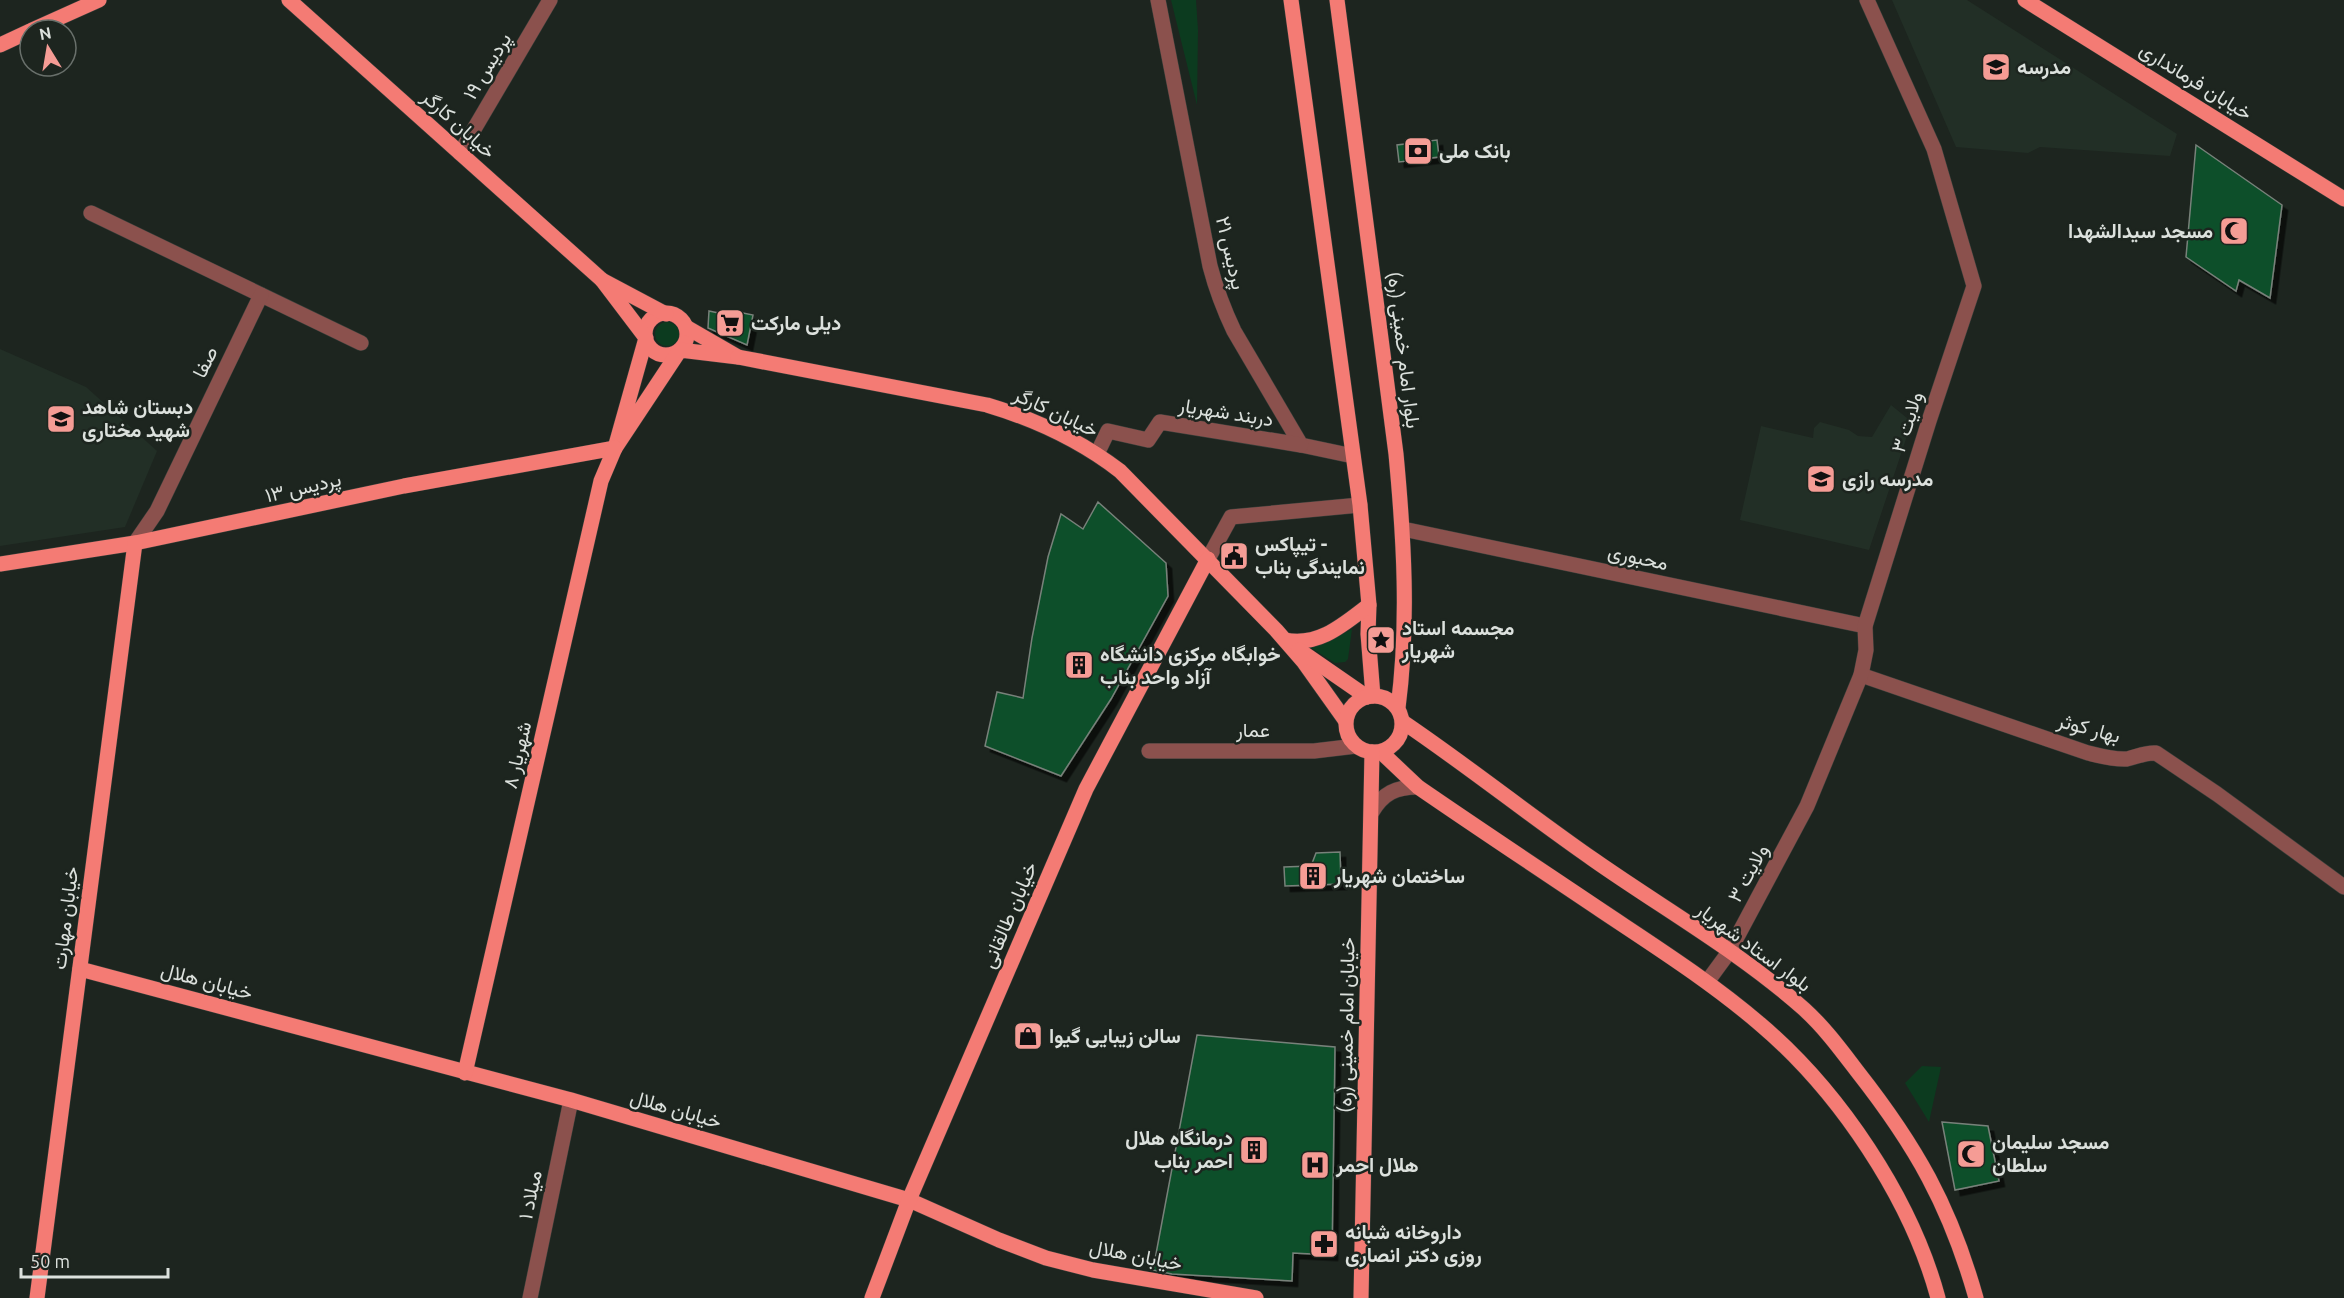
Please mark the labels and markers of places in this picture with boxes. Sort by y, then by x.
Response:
school or university icon: مدرسه [1980,51,2012,83]
place label: مدرسه [2017,55,2071,80]
bank icon: بانک ملی [1402,135,1434,167]
place label: بانک ملی [1439,139,1511,163]
mosque icon: مسجد سیدالشهدا [2218,215,2250,247]
place label: مسجد سیدالشهدا [2068,219,2213,244]
supermarket icon: دیلی مارکت [714,307,746,339]
place label: دیلی مارکت [751,311,841,336]
place label: دبستان شاهد شهید مختاری [82,395,193,443]
school or university icon: دبستان شاهد شهید مختاری [45,403,77,435]
school or university icon: مدرسه رازی [1805,463,1837,495]
place label: مدرسه رازی [1842,467,1934,492]
place label: تیپاکس - نمایندگی بناب [1255,532,1365,579]
public building icon: تیپاکس - نمایندگی بناب [1218,540,1250,572]
place label: مجسمه استاد شهریار [1401,616,1515,664]
place icon: مجسمه استاد شهریار [1365,624,1397,656]
place label: خوابگاه مرکزی دانشگاه آزاد واحد بناب [1100,642,1281,690]
building icon: خوابگاه مرکزی دانشگاه آزاد واحد بناب [1063,649,1095,681]
building icon: ساختمان شهریار [1297,860,1329,892]
place label: ساختمان شهریار [1333,864,1465,889]
shop icon: سالن زیبایی گیوا [1012,1020,1044,1052]
place label: سالن زیبایی گیوا [1049,1024,1181,1049]
place label: درمانگاه هلال احمر بناب [1125,1126,1233,1174]
place label: مسجد سلیمان سلطان [1992,1130,2110,1176]
building icon: درمانگاه هلال احمر بناب [1238,1134,1270,1166]
mosque icon: مسجد سلیمان سلطان [1955,1138,1987,1170]
hospital icon: هلال احمر [1299,1149,1331,1181]
place label: هلال احمر [1335,1153,1419,1178]
place label: داروخانه شبانه روزی دکتر انصاری [1345,1220,1482,1268]
pharmacy icon: داروخانه شبانه روزی دکتر انصاری [1308,1228,1340,1260]

